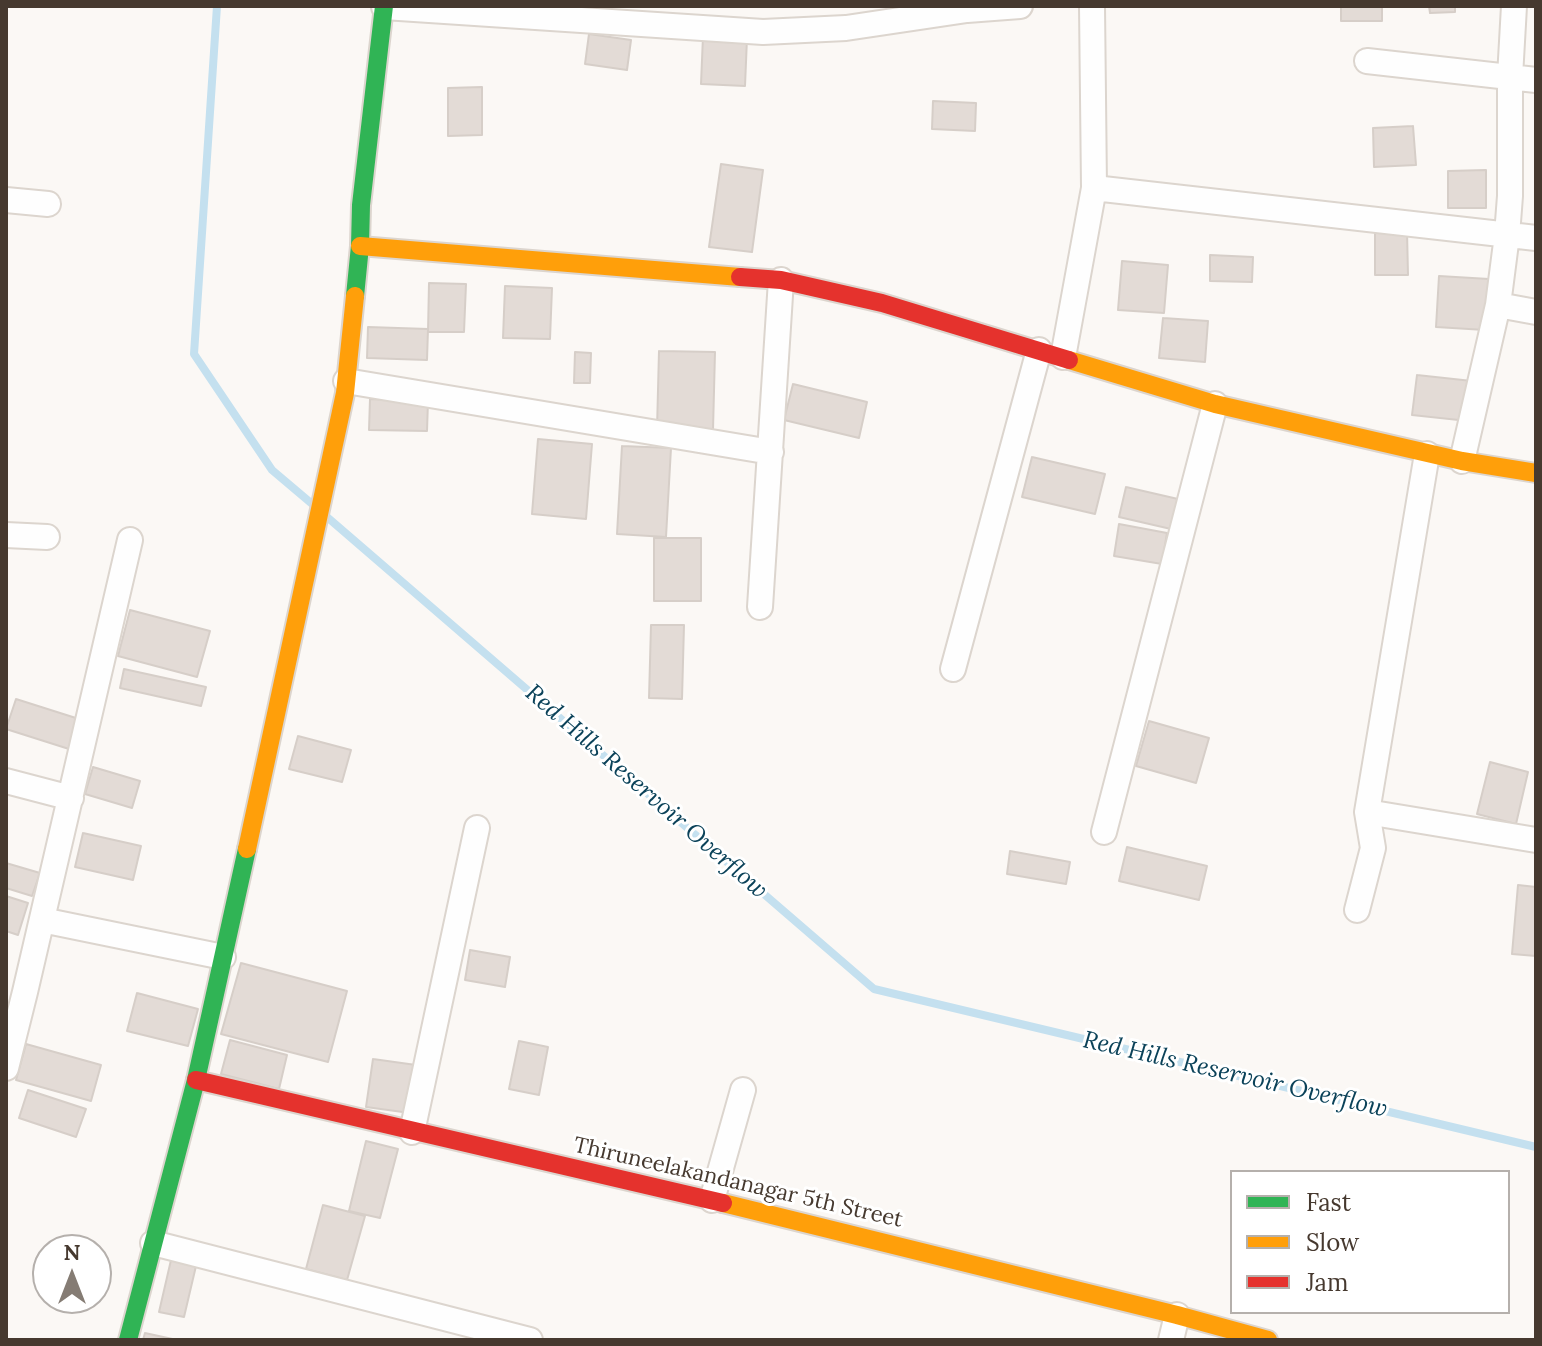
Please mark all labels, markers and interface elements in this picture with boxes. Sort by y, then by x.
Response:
water label: Red Hills Reservoir Overflow [519,679,773,905]
water label: Red Hills Reservoir Overflow [1080,1026,1390,1124]
street label: Thiruneelakandanagar 5th Street [571,1132,905,1234]
legend [1230,1170,1510,1314]
text: Fast [1306,1187,1351,1218]
text: Slow [1306,1227,1359,1258]
north arrow [32,1234,112,1314]
text: N [63,1238,81,1266]
text: Jam [1306,1267,1348,1298]

